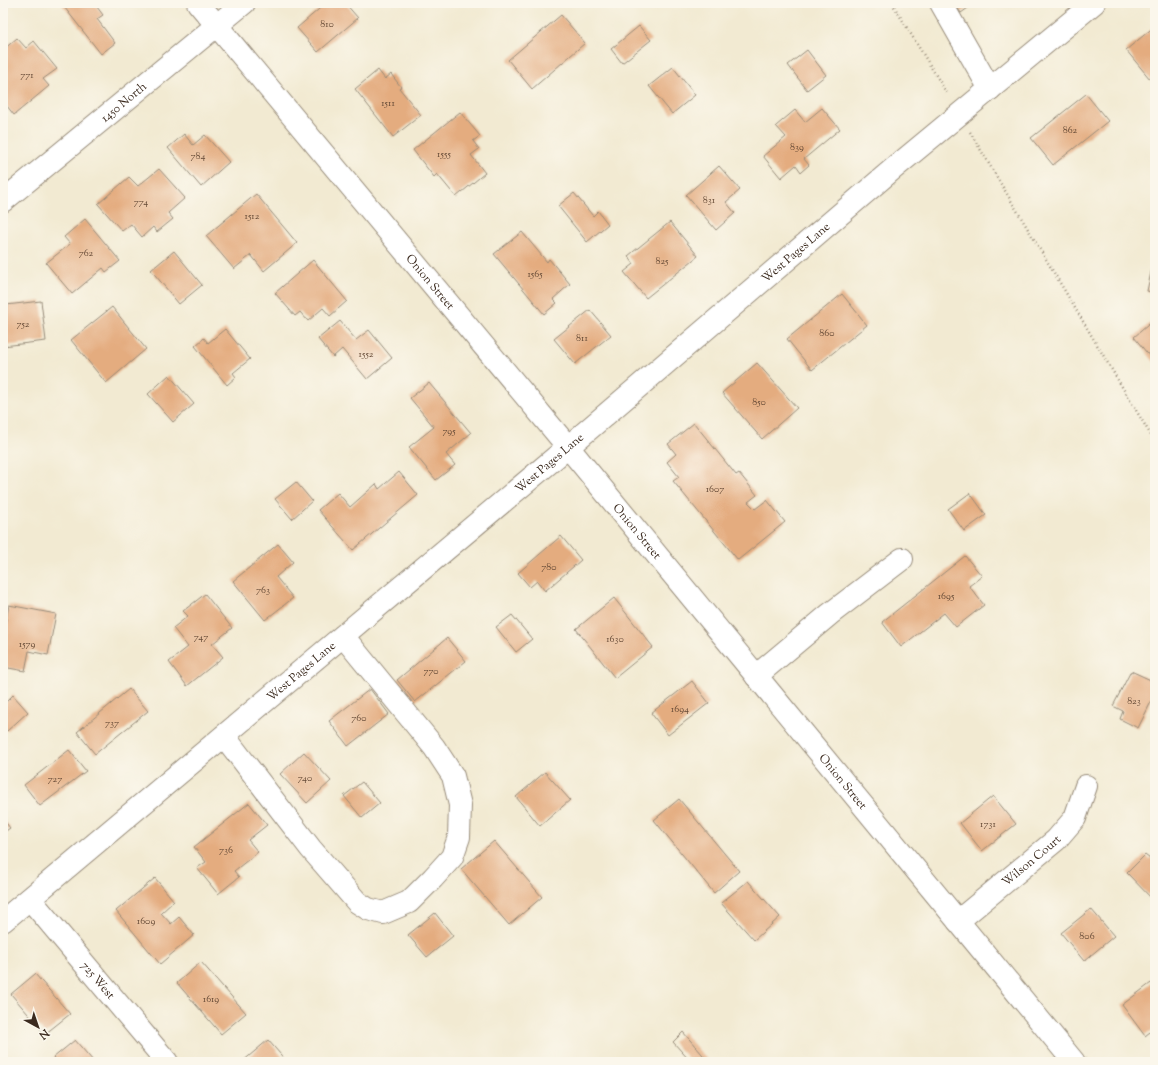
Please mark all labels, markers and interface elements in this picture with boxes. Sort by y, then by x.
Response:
house number: 810 [320,17,334,32]
house number: 771 [20,68,34,83]
street label: 1450 North [97,78,151,127]
house number: 1511 [381,96,395,111]
house number: 862 [1063,123,1078,138]
house number: 839 [790,140,804,155]
house number: 1555 [437,147,451,162]
house number: 784 [191,149,205,164]
house number: 831 [703,193,716,208]
house number: 774 [134,195,148,210]
house number: 1512 [245,209,260,224]
street label: West Pages Lane [758,218,835,288]
house number: 762 [79,246,94,261]
street label: Onion Street [401,251,458,314]
house number: 825 [656,254,669,269]
house number: 1565 [527,267,543,282]
house number: 752 [16,317,30,332]
house number: 860 [819,326,835,341]
house number: 811 [576,331,588,346]
house number: 1552 [358,347,374,362]
house number: 850 [752,395,766,410]
house number: 795 [442,424,456,439]
street label: West Pages Lane [511,429,589,498]
house number: 1607 [706,482,724,497]
street label: Onion Street [608,500,665,564]
house number: 780 [541,560,557,575]
house number: 763 [256,583,270,598]
house number: 1695 [938,589,955,604]
house number: 747 [194,630,208,645]
house number: 1630 [606,632,624,647]
house number: 1579 [19,637,35,652]
street label: West Pages Lane [263,637,340,706]
house number: 770 [423,664,439,679]
house number: 823 [1127,694,1141,709]
house number: 1694 [671,702,689,717]
house number: 760 [351,711,367,726]
house number: 737 [105,716,119,731]
street label: Onion Street [814,750,871,814]
house number: 740 [298,771,312,786]
house number: 727 [48,772,62,787]
house number: 1731 [980,817,997,832]
street label: Wilson Court [998,832,1066,891]
house number: 736 [219,843,233,858]
house number: 1609 [137,914,155,929]
house number: 806 [1079,929,1095,944]
street label: 725 West [76,958,119,1004]
house number: 1619 [203,992,219,1007]
north arrow [18,1007,58,1047]
text: N [35,1024,53,1043]

